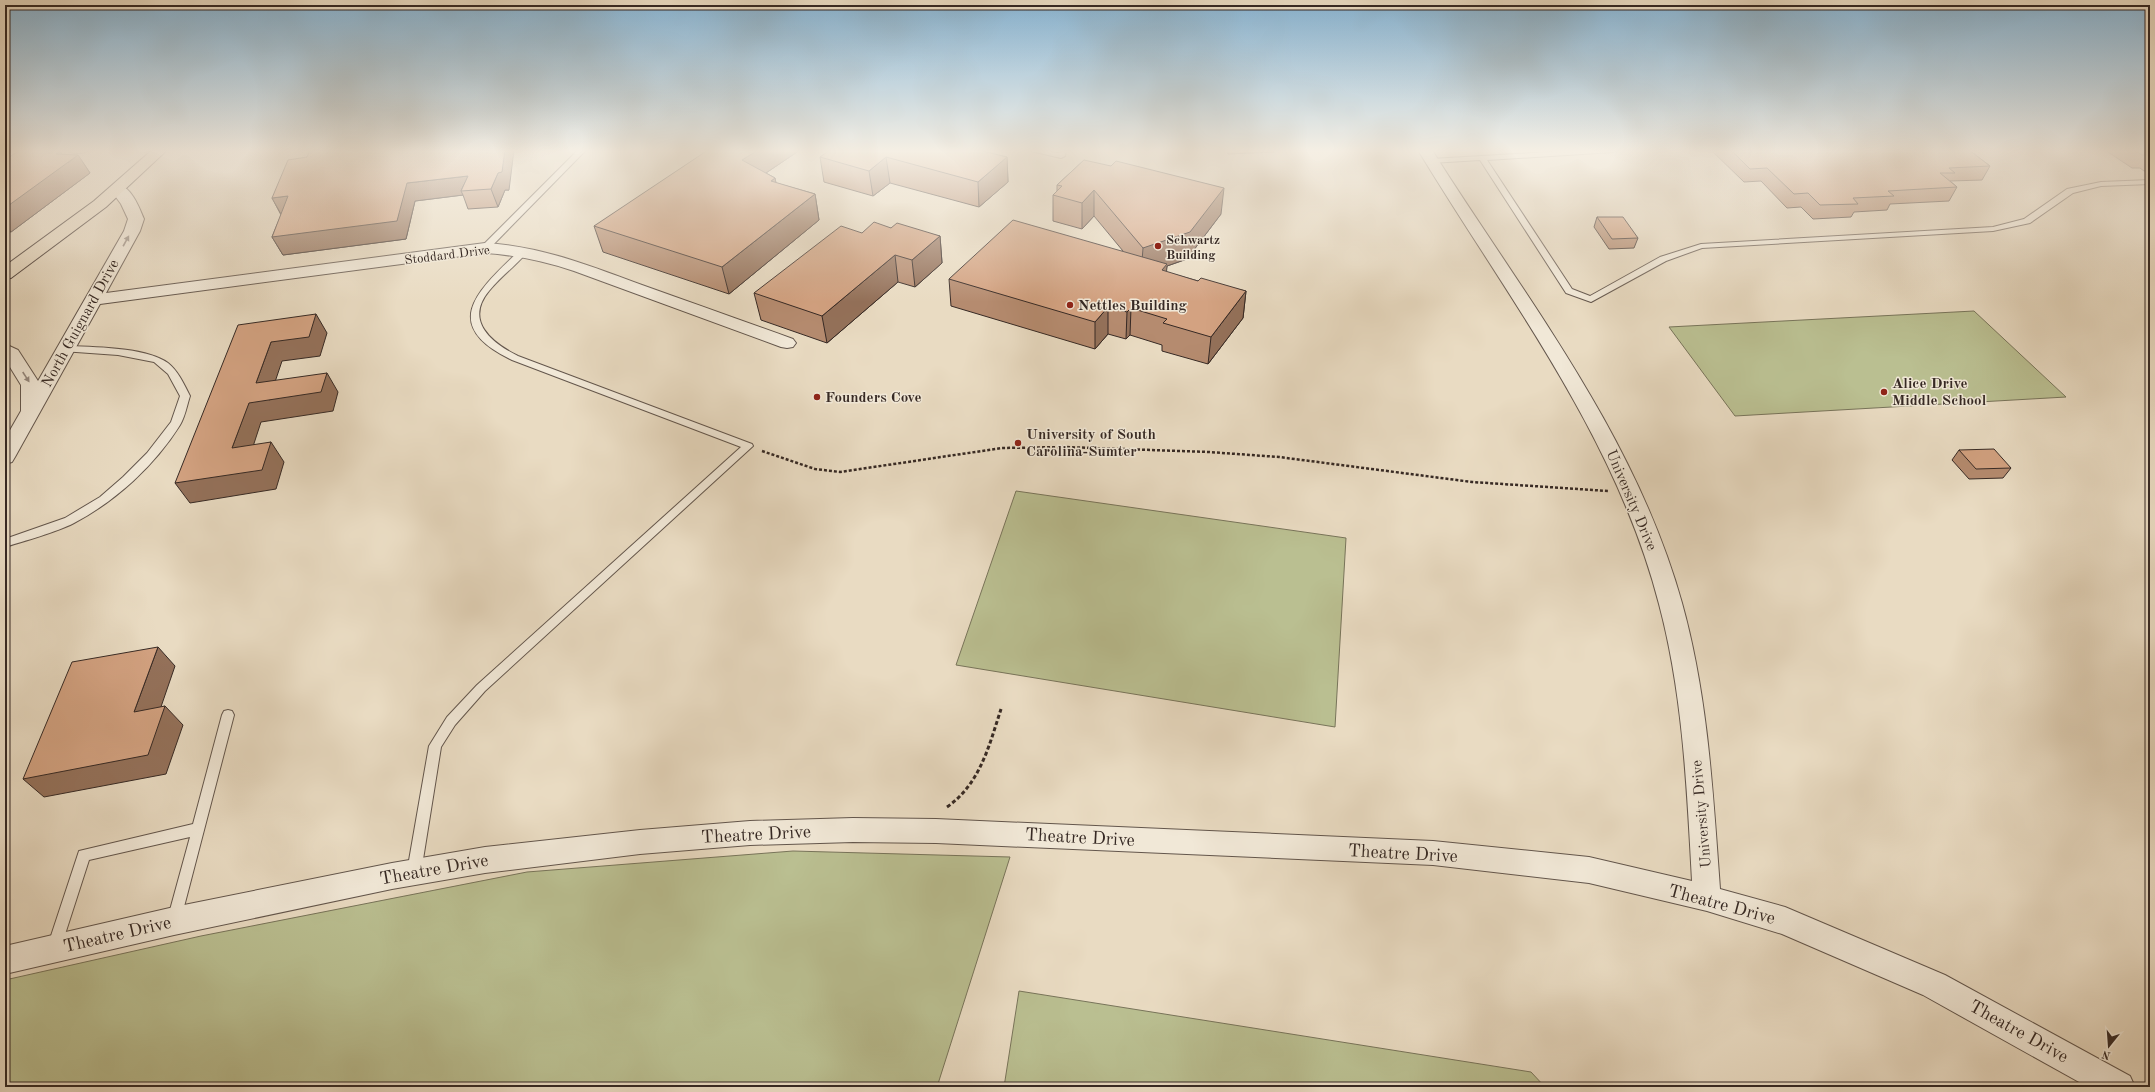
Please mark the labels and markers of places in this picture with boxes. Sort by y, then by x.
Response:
place label: Schwartz Building [1166,234,1220,262]
marker: Schwartz Building [1153,241,1163,251]
place label: Nettles Building [1078,299,1188,314]
marker: Nettles Building [1065,300,1075,310]
place label: Alice Drive Middle School [1892,377,1987,409]
marker: Alice Drive Middle School [1879,387,1889,397]
place label: Founders Cove [825,391,922,406]
marker: Founders Cove [812,392,822,402]
place label: University of South Carolina-Sumter [1026,428,1156,460]
marker: University of South Carolina-Sumter [1013,438,1023,448]

